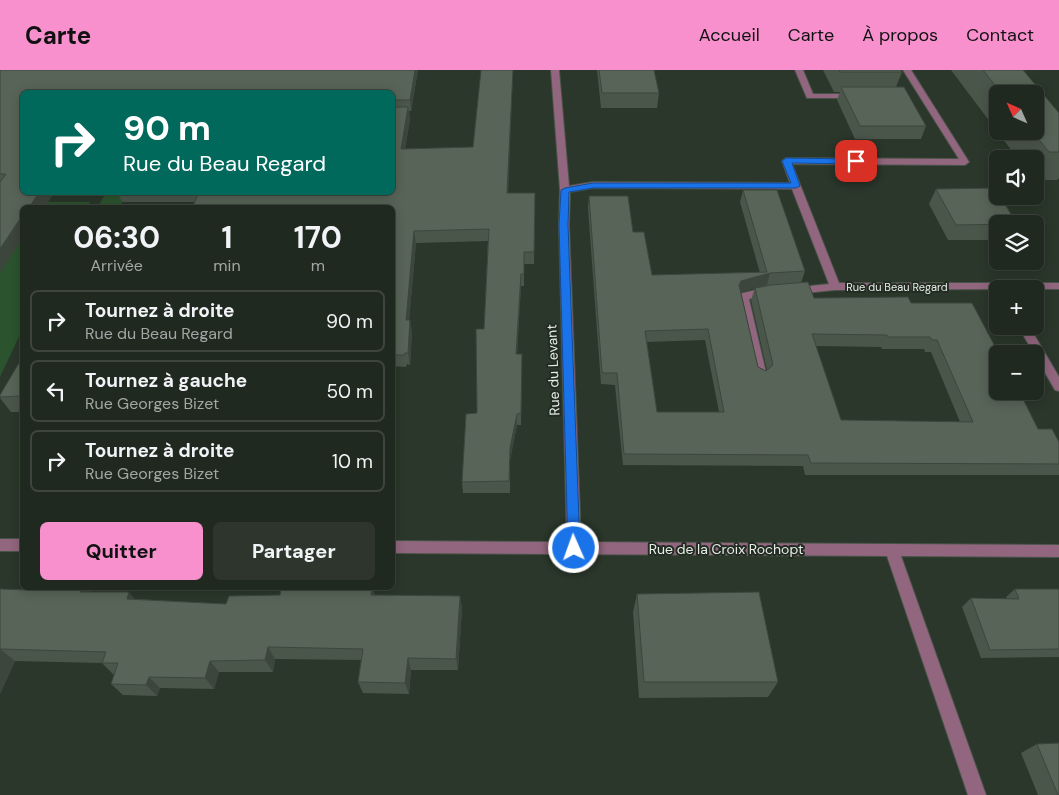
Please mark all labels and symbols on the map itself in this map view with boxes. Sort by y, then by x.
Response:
north arrow [989,85,1044,140]
pin [835,140,877,182]
street label: Rue du Beau Regard [846,280,948,294]
street label: Rue du Levant [542,324,564,416]
position arrow [547,521,599,573]
street label: Rue de la Croix Rochopt [649,540,803,558]

